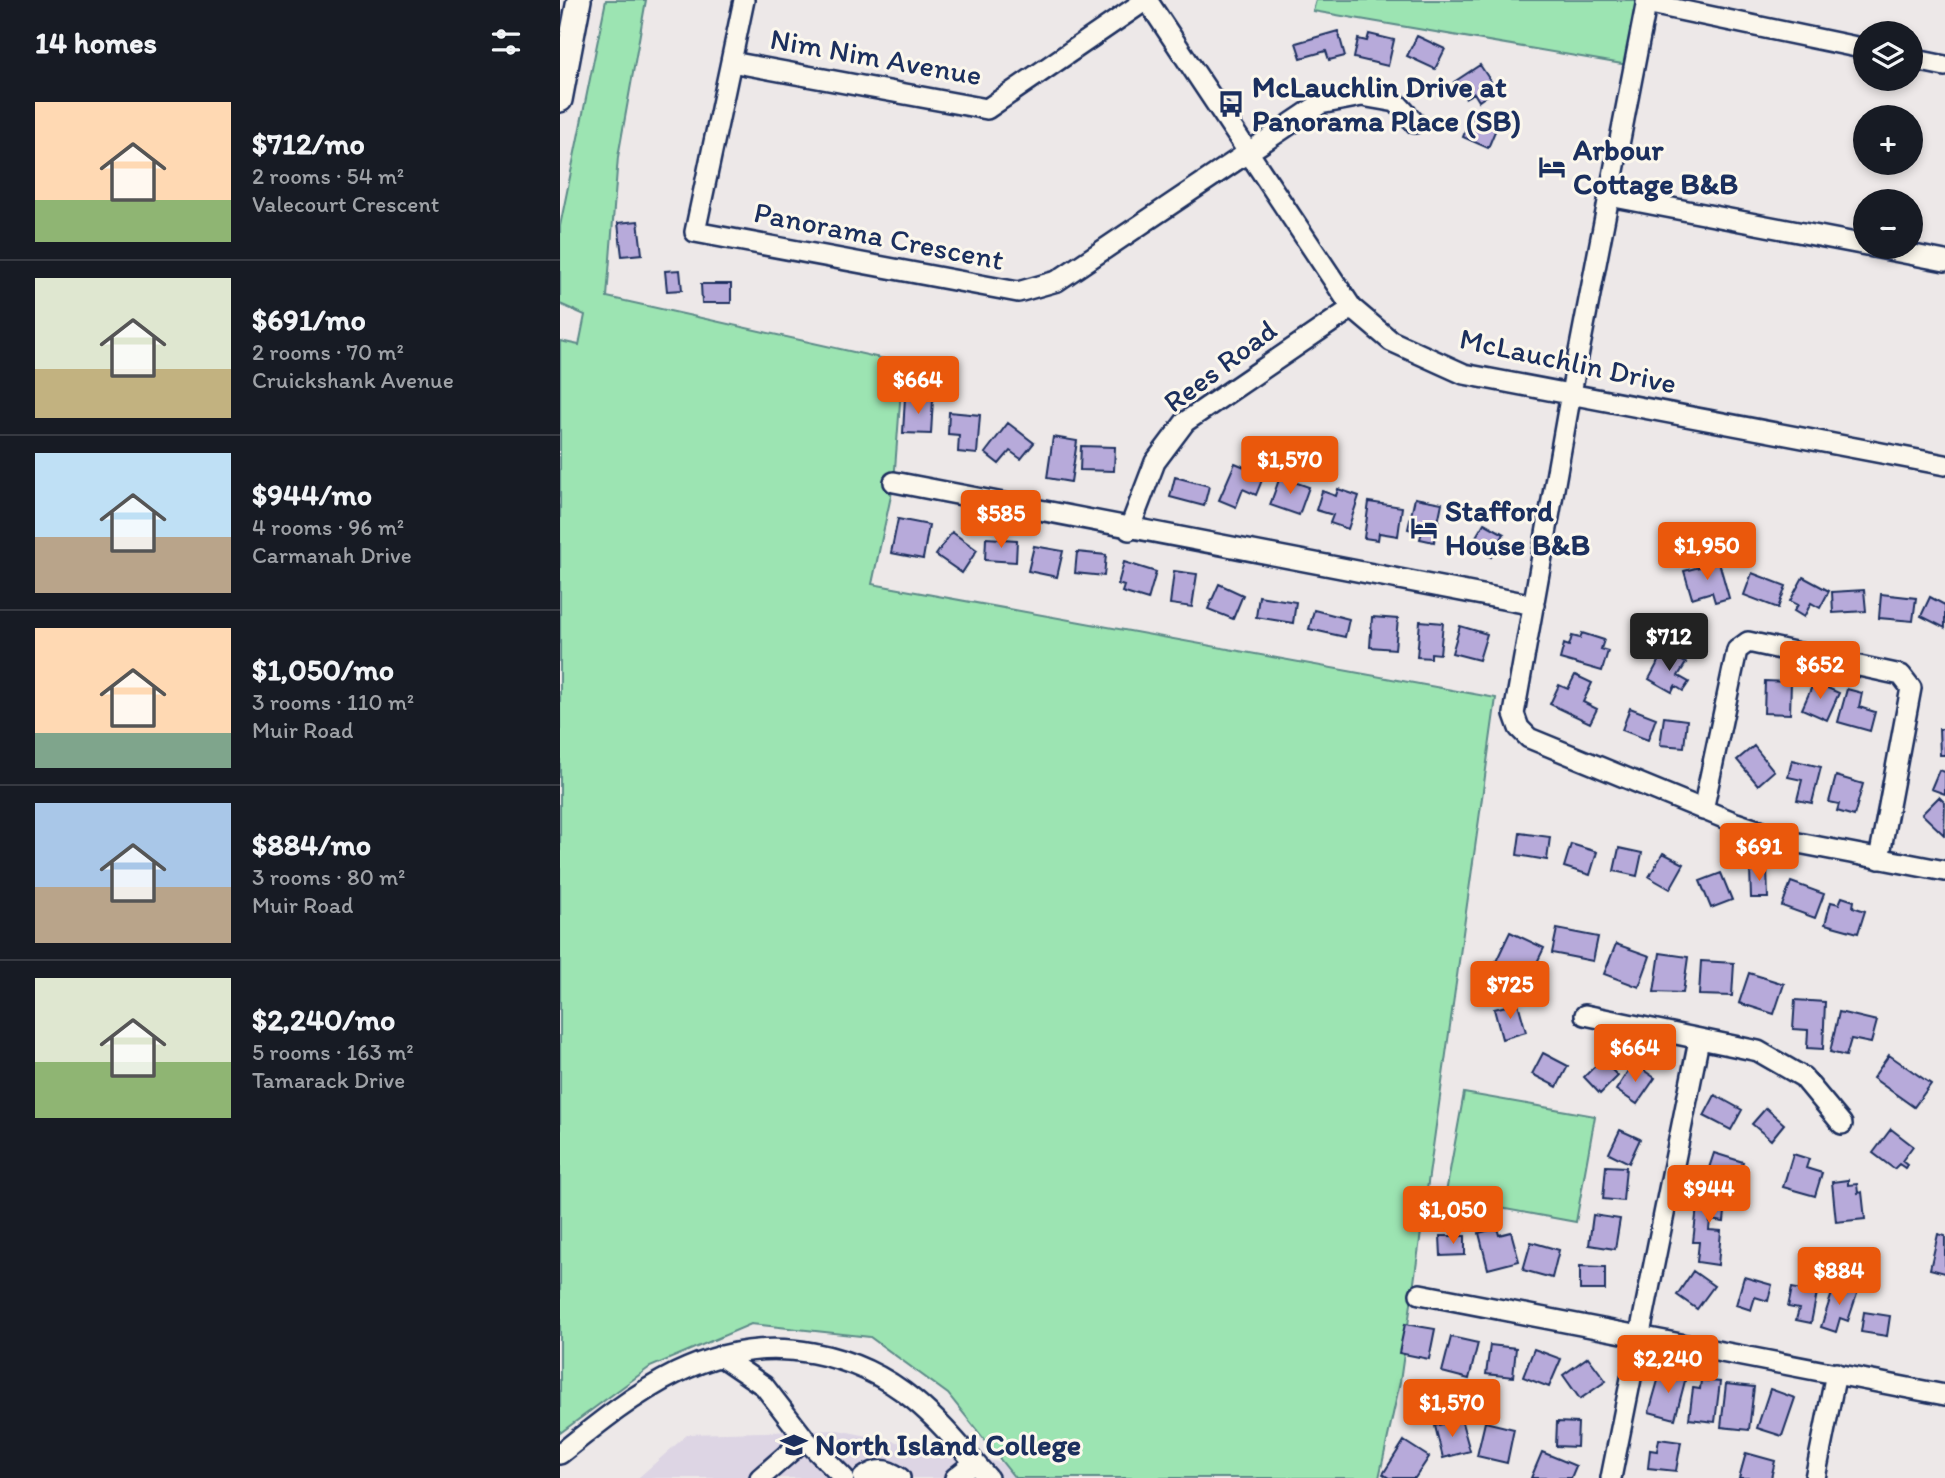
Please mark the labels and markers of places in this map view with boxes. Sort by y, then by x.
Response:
place label: McLauchlin Drive at Panorama Place (SB) [1252,68,1521,139]
bus stop icon: McLauchlin Drive at Panorama Place (SB) [1216,89,1246,119]
place label: Arbour Cottage B&B [1572,131,1738,202]
hotel icon: Arbour Cottage B&B [1537,152,1567,182]
pin: $664 [877,356,959,416]
pin: $1,570 [1233,436,1347,496]
pin: $585 [960,490,1042,550]
place label: Stafford House B&B [1445,492,1590,563]
hotel icon: Stafford House B&B [1409,513,1439,543]
pin: $1,950 [1650,522,1764,582]
pin: $712 [1628,614,1710,673]
pin: $652 [1779,642,1861,701]
pin: $691 [1718,824,1800,883]
pin: $725 [1469,962,1551,1021]
pin: $664 [1594,1024,1676,1084]
pin: $944 [1668,1166,1750,1225]
pin: $1,050 [1396,1186,1510,1246]
pin: $884 [1798,1248,1880,1307]
pin: $2,240 [1611,1336,1725,1395]
pin: $1,570 [1395,1380,1509,1439]
place label: North Island College [815,1426,1081,1463]
school or university icon: North Island College [779,1430,809,1460]

